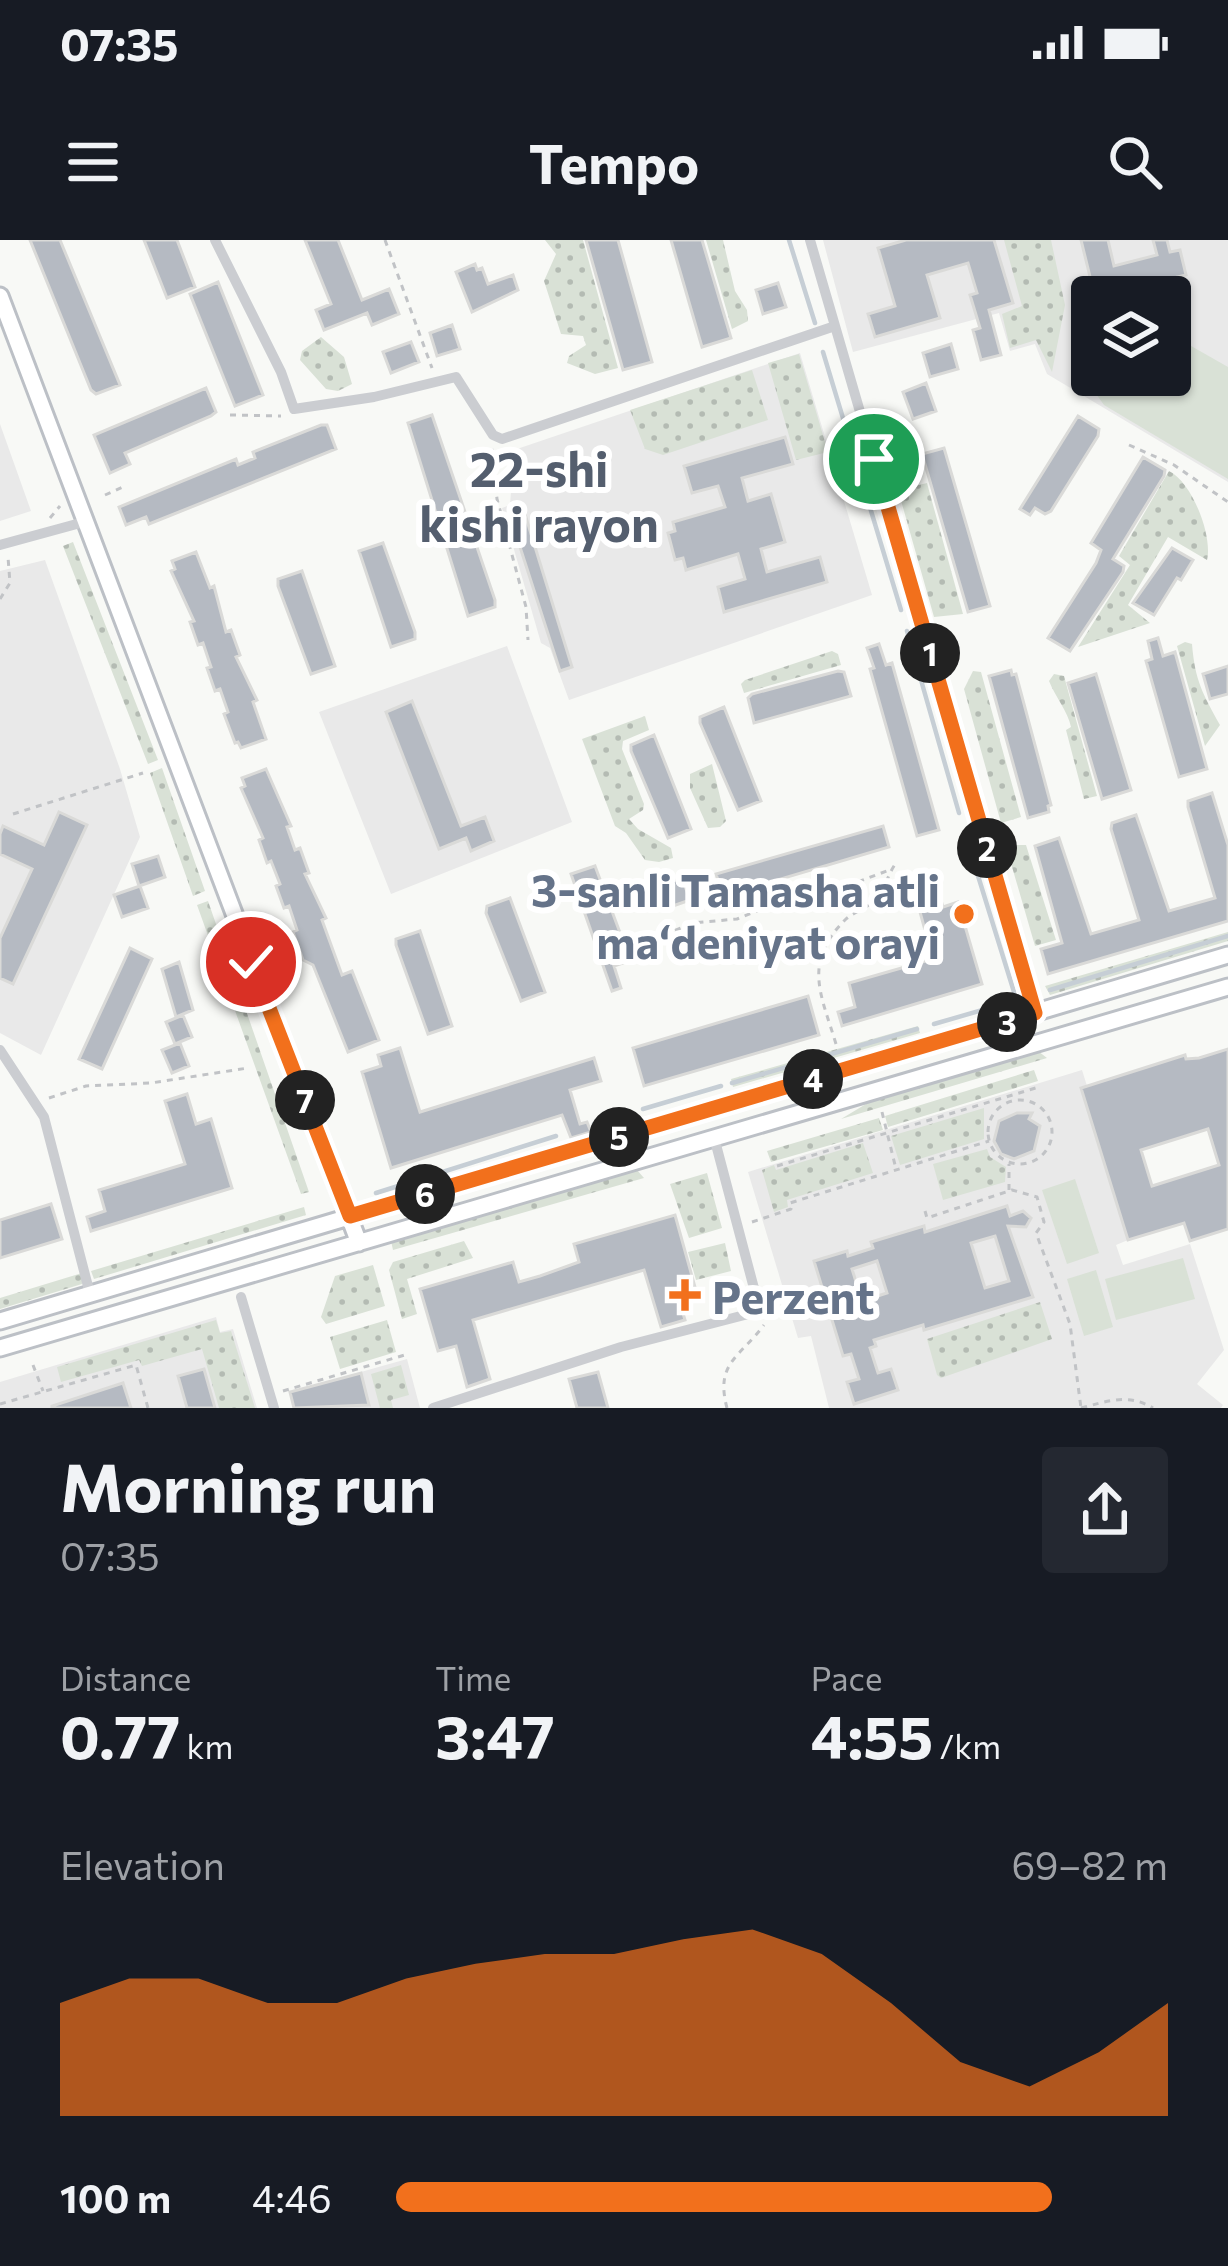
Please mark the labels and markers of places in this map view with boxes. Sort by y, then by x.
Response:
pin [823,408,925,510]
pin: 1 [900,623,960,683]
pin: 2 [957,818,1017,878]
place label: 3-sanli Tamasha atli maʻdeniyat orayi [531,861,940,968]
marker: 3-sanli Tamasha atli maʻdeniyat orayi [951,901,977,927]
pin [200,911,302,1013]
pin: 3 [977,992,1037,1052]
pin: 4 [783,1049,843,1109]
pin: 7 [275,1070,335,1130]
pin: 5 [589,1107,649,1167]
pin: 6 [395,1164,455,1224]
place label: Perzent [712,1268,875,1323]
marker: Perzent [669,1279,701,1311]

